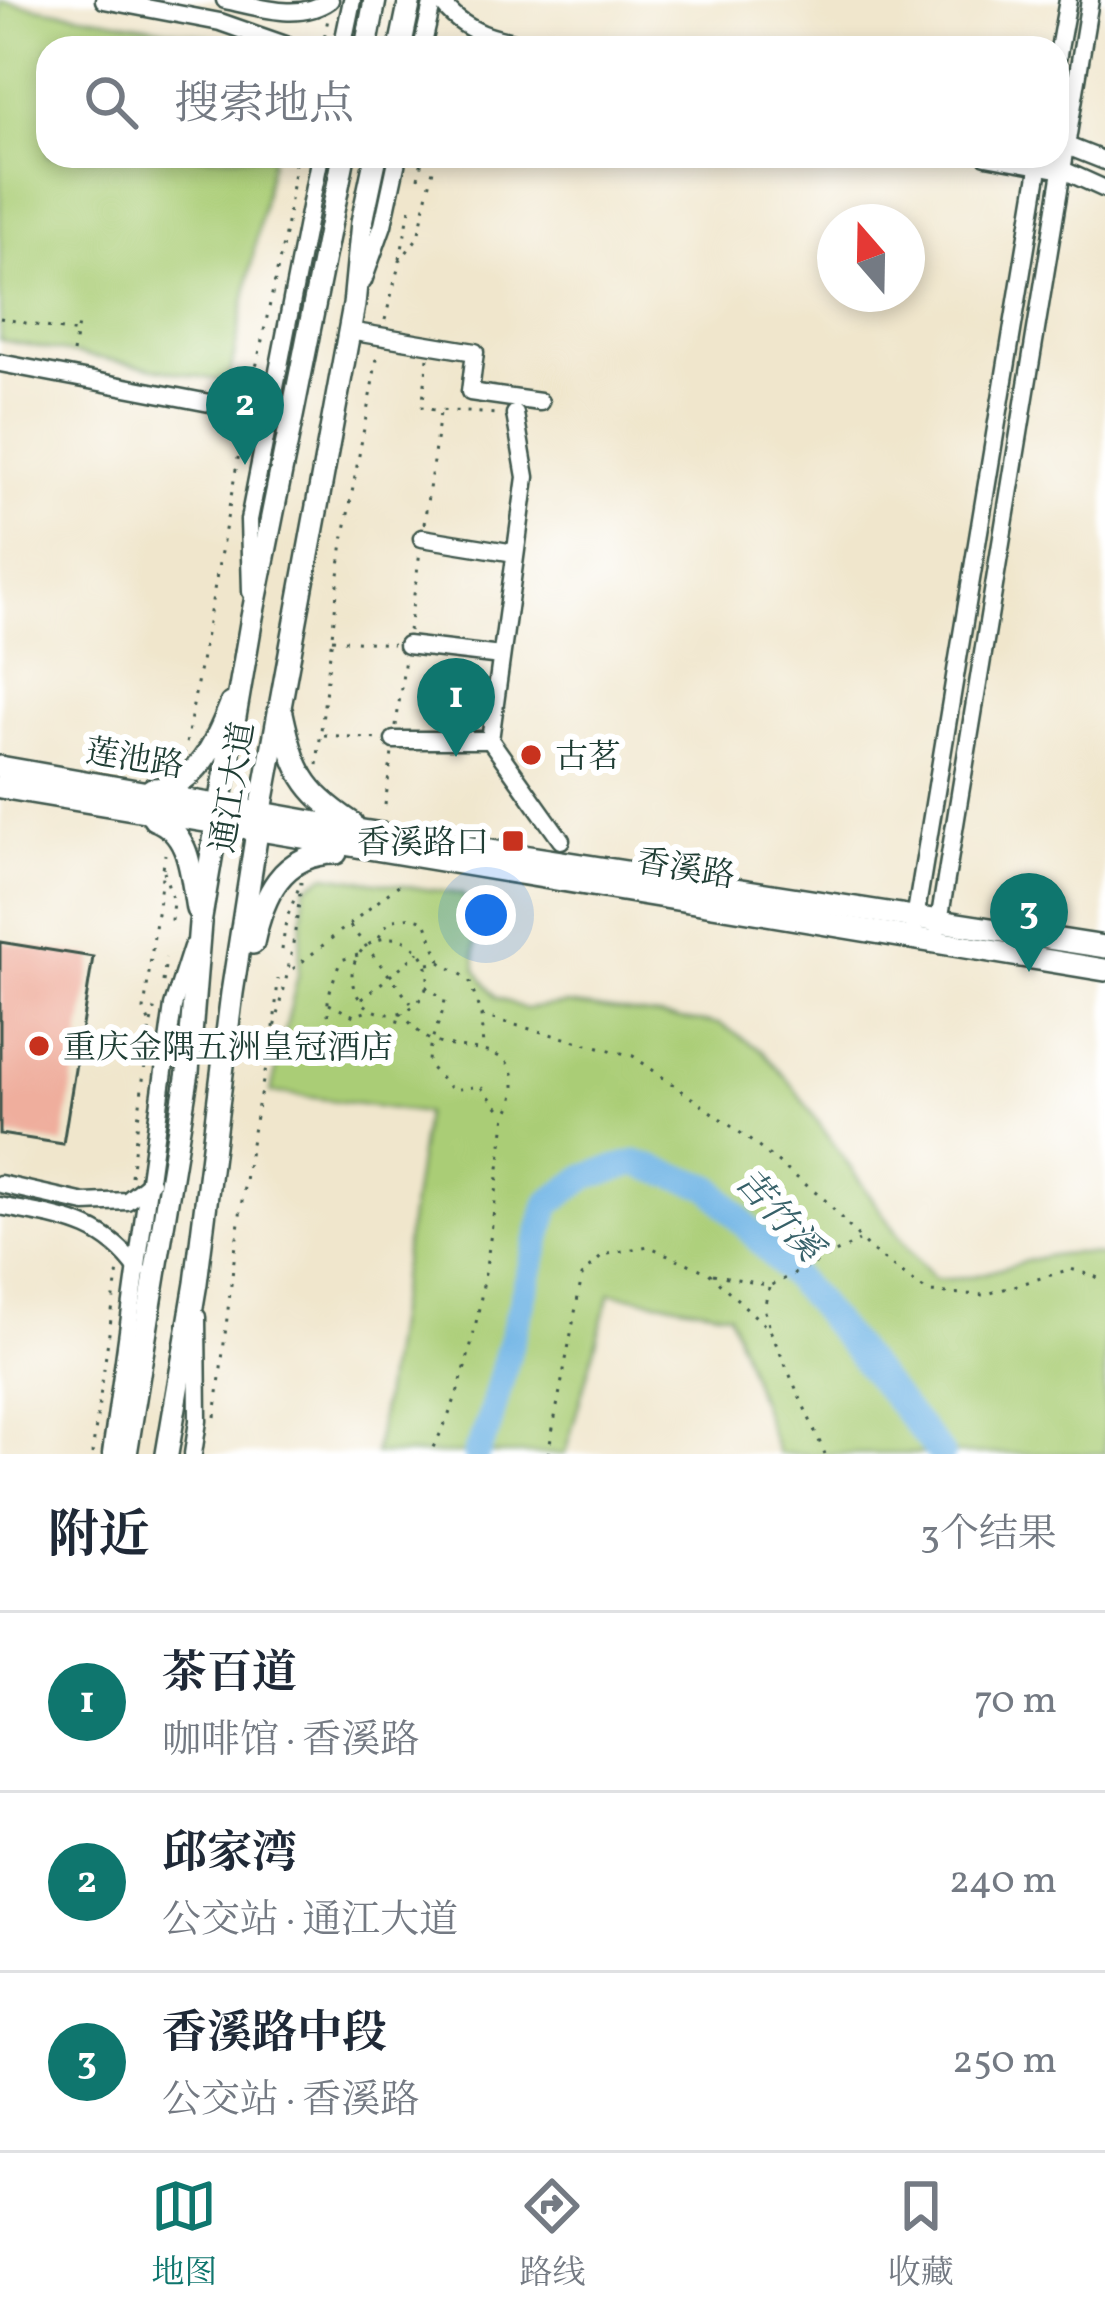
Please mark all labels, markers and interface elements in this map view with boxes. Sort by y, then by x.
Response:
search box [36,36,1069,168]
icon: search [78,69,144,135]
text: 搜索地点 [174,75,354,138]
north arrow [817,204,925,312]
pin: 2 [206,366,284,465]
pin: 1 [417,658,495,757]
street label: 通江大道 [202,719,268,856]
street label: 莲池路 [82,730,187,791]
place label: 古茗 [555,736,621,782]
marker: 古茗 [518,742,544,768]
place label: 香溪路口 [357,822,489,868]
marker: 香溪路口 [500,828,526,854]
street label: 香溪路 [633,840,738,901]
pin: 3 [990,873,1068,972]
your location [456,885,516,945]
place label: 重庆金隅五洲皇冠酒店 [63,1027,393,1073]
marker: 重庆金隅五洲皇冠酒店 [26,1033,52,1059]
water label: 苦竹溪 [722,1160,834,1277]
text: 附近 [48,1502,150,1573]
text: 3个结果 [920,1509,1057,1563]
text: 茶百道 [162,1644,297,1707]
text: 1 [79,1675,95,1729]
text: 70 m [974,1675,1057,1729]
text: 咖啡馆 · 香溪路 [162,1715,419,1769]
text: 邱家湾 [162,1824,297,1887]
text: 2 [77,1855,97,1909]
text: 240 m [949,1855,1057,1909]
text: 公交站 · 通江大道 [162,1895,458,1949]
text: 香溪路中段 [162,2004,387,2067]
text: 3 [77,2035,97,2089]
text: 250 m [952,2035,1057,2089]
text: 公交站 · 香溪路 [162,2075,419,2129]
tab: 地图 [151,2173,217,2298]
tab: 路线 [519,2173,585,2298]
tab: 收藏 [888,2173,954,2298]

